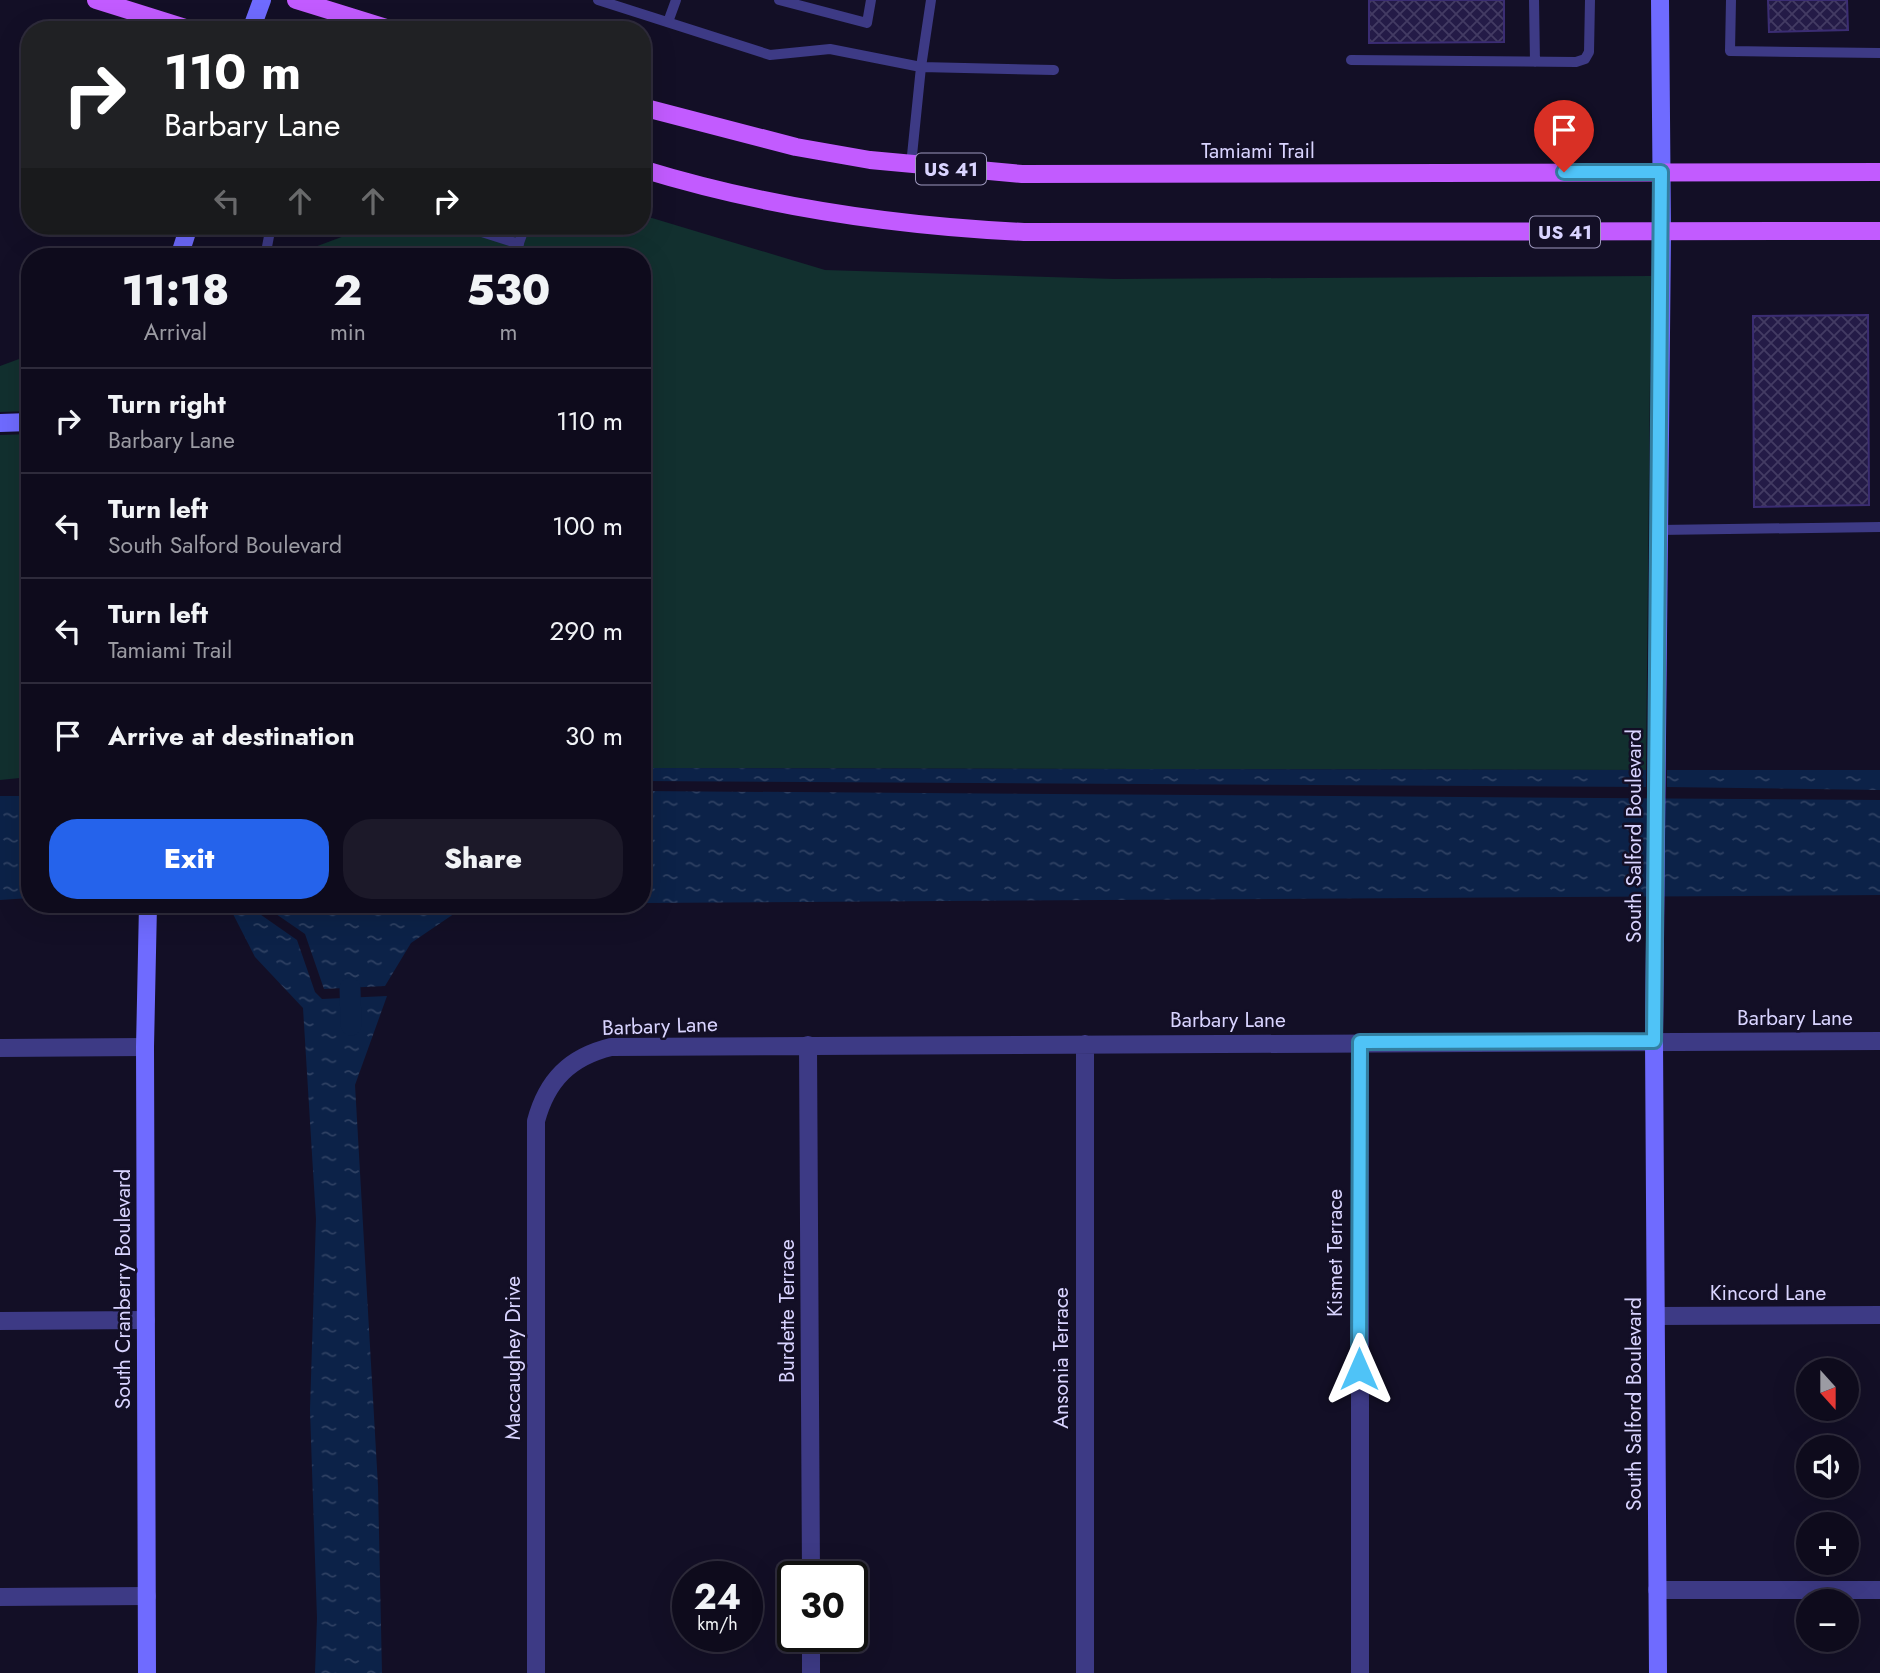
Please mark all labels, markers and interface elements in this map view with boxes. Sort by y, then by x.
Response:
text: 110 m [164,37,301,107]
icon: right [49,49,140,140]
pin [1534,100,1594,172]
text: Barbary Lane [164,102,341,148]
icon: arrive [1545,111,1583,149]
street label: Tamiami Trail [1201,136,1315,166]
road number: US 41 [916,154,986,184]
icon: left [208,182,246,220]
icon: ahead [281,182,319,220]
icon: ahead [354,182,392,220]
icon: right [427,182,465,220]
road number: US 41 [1530,216,1600,248]
text: 11:18 [122,260,229,321]
text: 2 [334,260,362,321]
text: 530 [467,260,550,321]
text: Arrival [144,315,207,349]
text: min [330,315,366,349]
text: m [499,315,517,349]
text: Turn right [108,385,226,423]
icon: right [49,402,87,440]
text: 110 m [556,402,623,440]
text: Barbary Lane [108,423,235,457]
text: Turn left [108,490,208,528]
icon: left [49,507,87,545]
text: 100 m [552,507,623,545]
text: South Salford Boulevard [108,528,342,562]
text: Turn left [108,595,208,633]
icon: left [49,612,87,650]
text: 290 m [550,612,623,650]
text: Tamiami Trail [108,633,232,667]
icon: arrive [49,717,87,755]
text: Arrive at destination [108,717,355,755]
text: 30 m [565,717,623,755]
street label: South Salford Boulevard [1619,729,1649,943]
button: Exit [49,819,329,899]
button: Share [343,819,623,899]
street label: Barbary Lane [1737,1003,1853,1033]
street label: Barbary Lane [1170,1005,1286,1035]
street label: Barbary Lane [602,1009,719,1043]
street label: South Cranberry Boulevard [108,1169,138,1409]
street label: Kismet Terrace [1320,1189,1350,1317]
street label: Burdette Terrace [772,1239,802,1383]
street label: Maccaughey Drive [498,1276,528,1440]
street label: Kincord Lane [1710,1278,1827,1308]
street label: Ansonia Terrace [1046,1287,1076,1429]
street label: South Salford Boulevard [1619,1297,1649,1511]
position arrow [1322,1332,1396,1406]
north arrow [1796,1358,1858,1421]
map controls [1796,1358,1859,1652]
button: sound [1796,1435,1859,1498]
button: + [1796,1512,1859,1575]
speed limit sign: 30 [777,1561,868,1652]
text: 24 [694,1572,741,1622]
button: − [1796,1589,1859,1652]
text: km/h [697,1611,738,1637]

